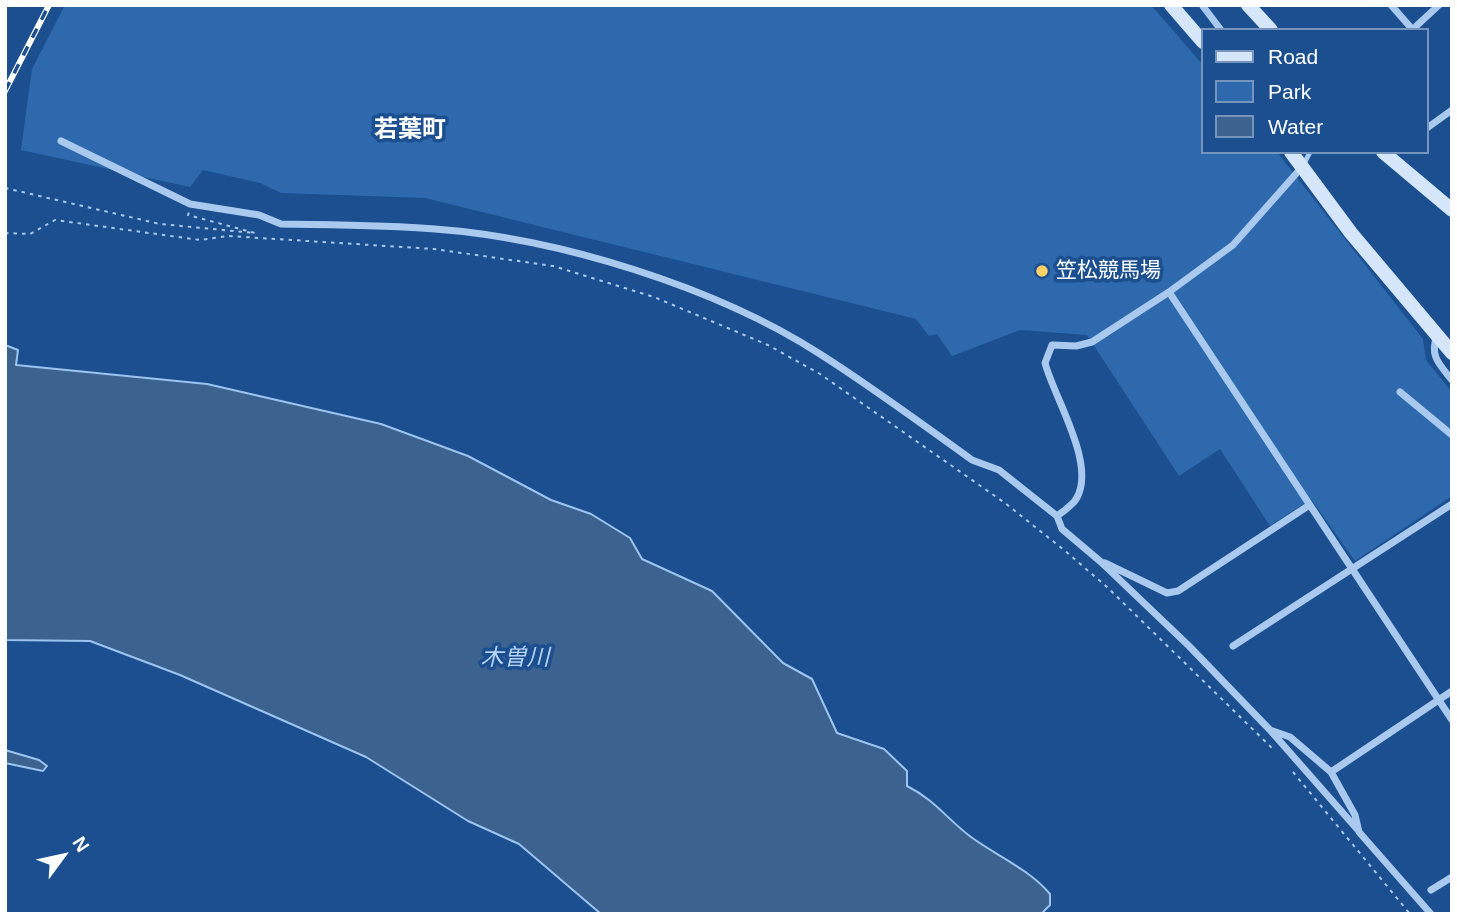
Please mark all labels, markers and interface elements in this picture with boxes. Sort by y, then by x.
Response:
legend [1202,28,1429,154]
text: Road [1268,45,1318,68]
text: Park [1268,80,1311,103]
text: Water [1268,115,1323,138]
district label: 若葉町 [374,116,446,144]
place label: 笠松競馬場 [1056,258,1161,284]
marker: 笠松競馬場 [1034,263,1050,279]
water label: 木曽川 [481,645,549,673]
north arrow [28,821,98,891]
text: N [68,833,94,856]

